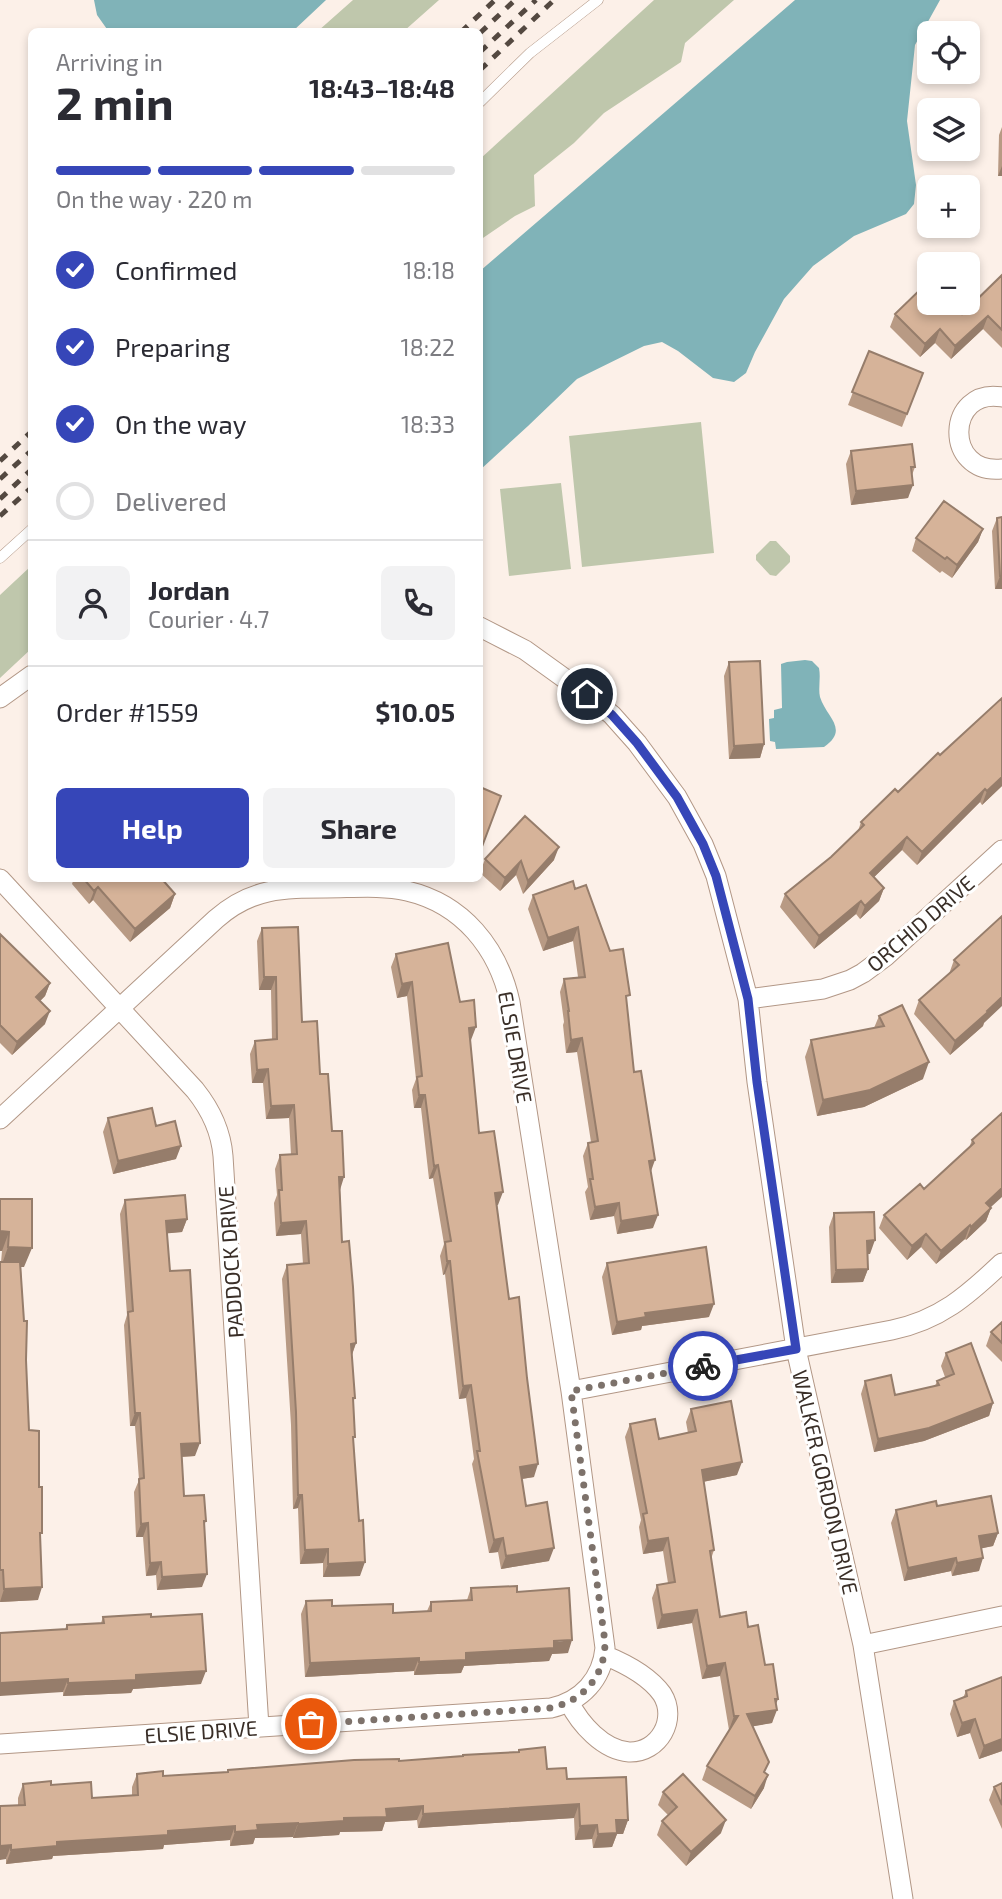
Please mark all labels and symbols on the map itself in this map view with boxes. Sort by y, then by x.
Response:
pin [557,664,617,724]
street label: ORCHID DRIVE [861,870,979,976]
street label: ELSIE DRIVE [494,989,538,1105]
street label: PADDOCK DRIVE [212,1185,248,1339]
courier [668,1331,738,1401]
street label: WALKER GORDON DRIVE [788,1367,864,1597]
pin [281,1694,341,1754]
street label: ELSIE DRIVE [144,1715,258,1747]

